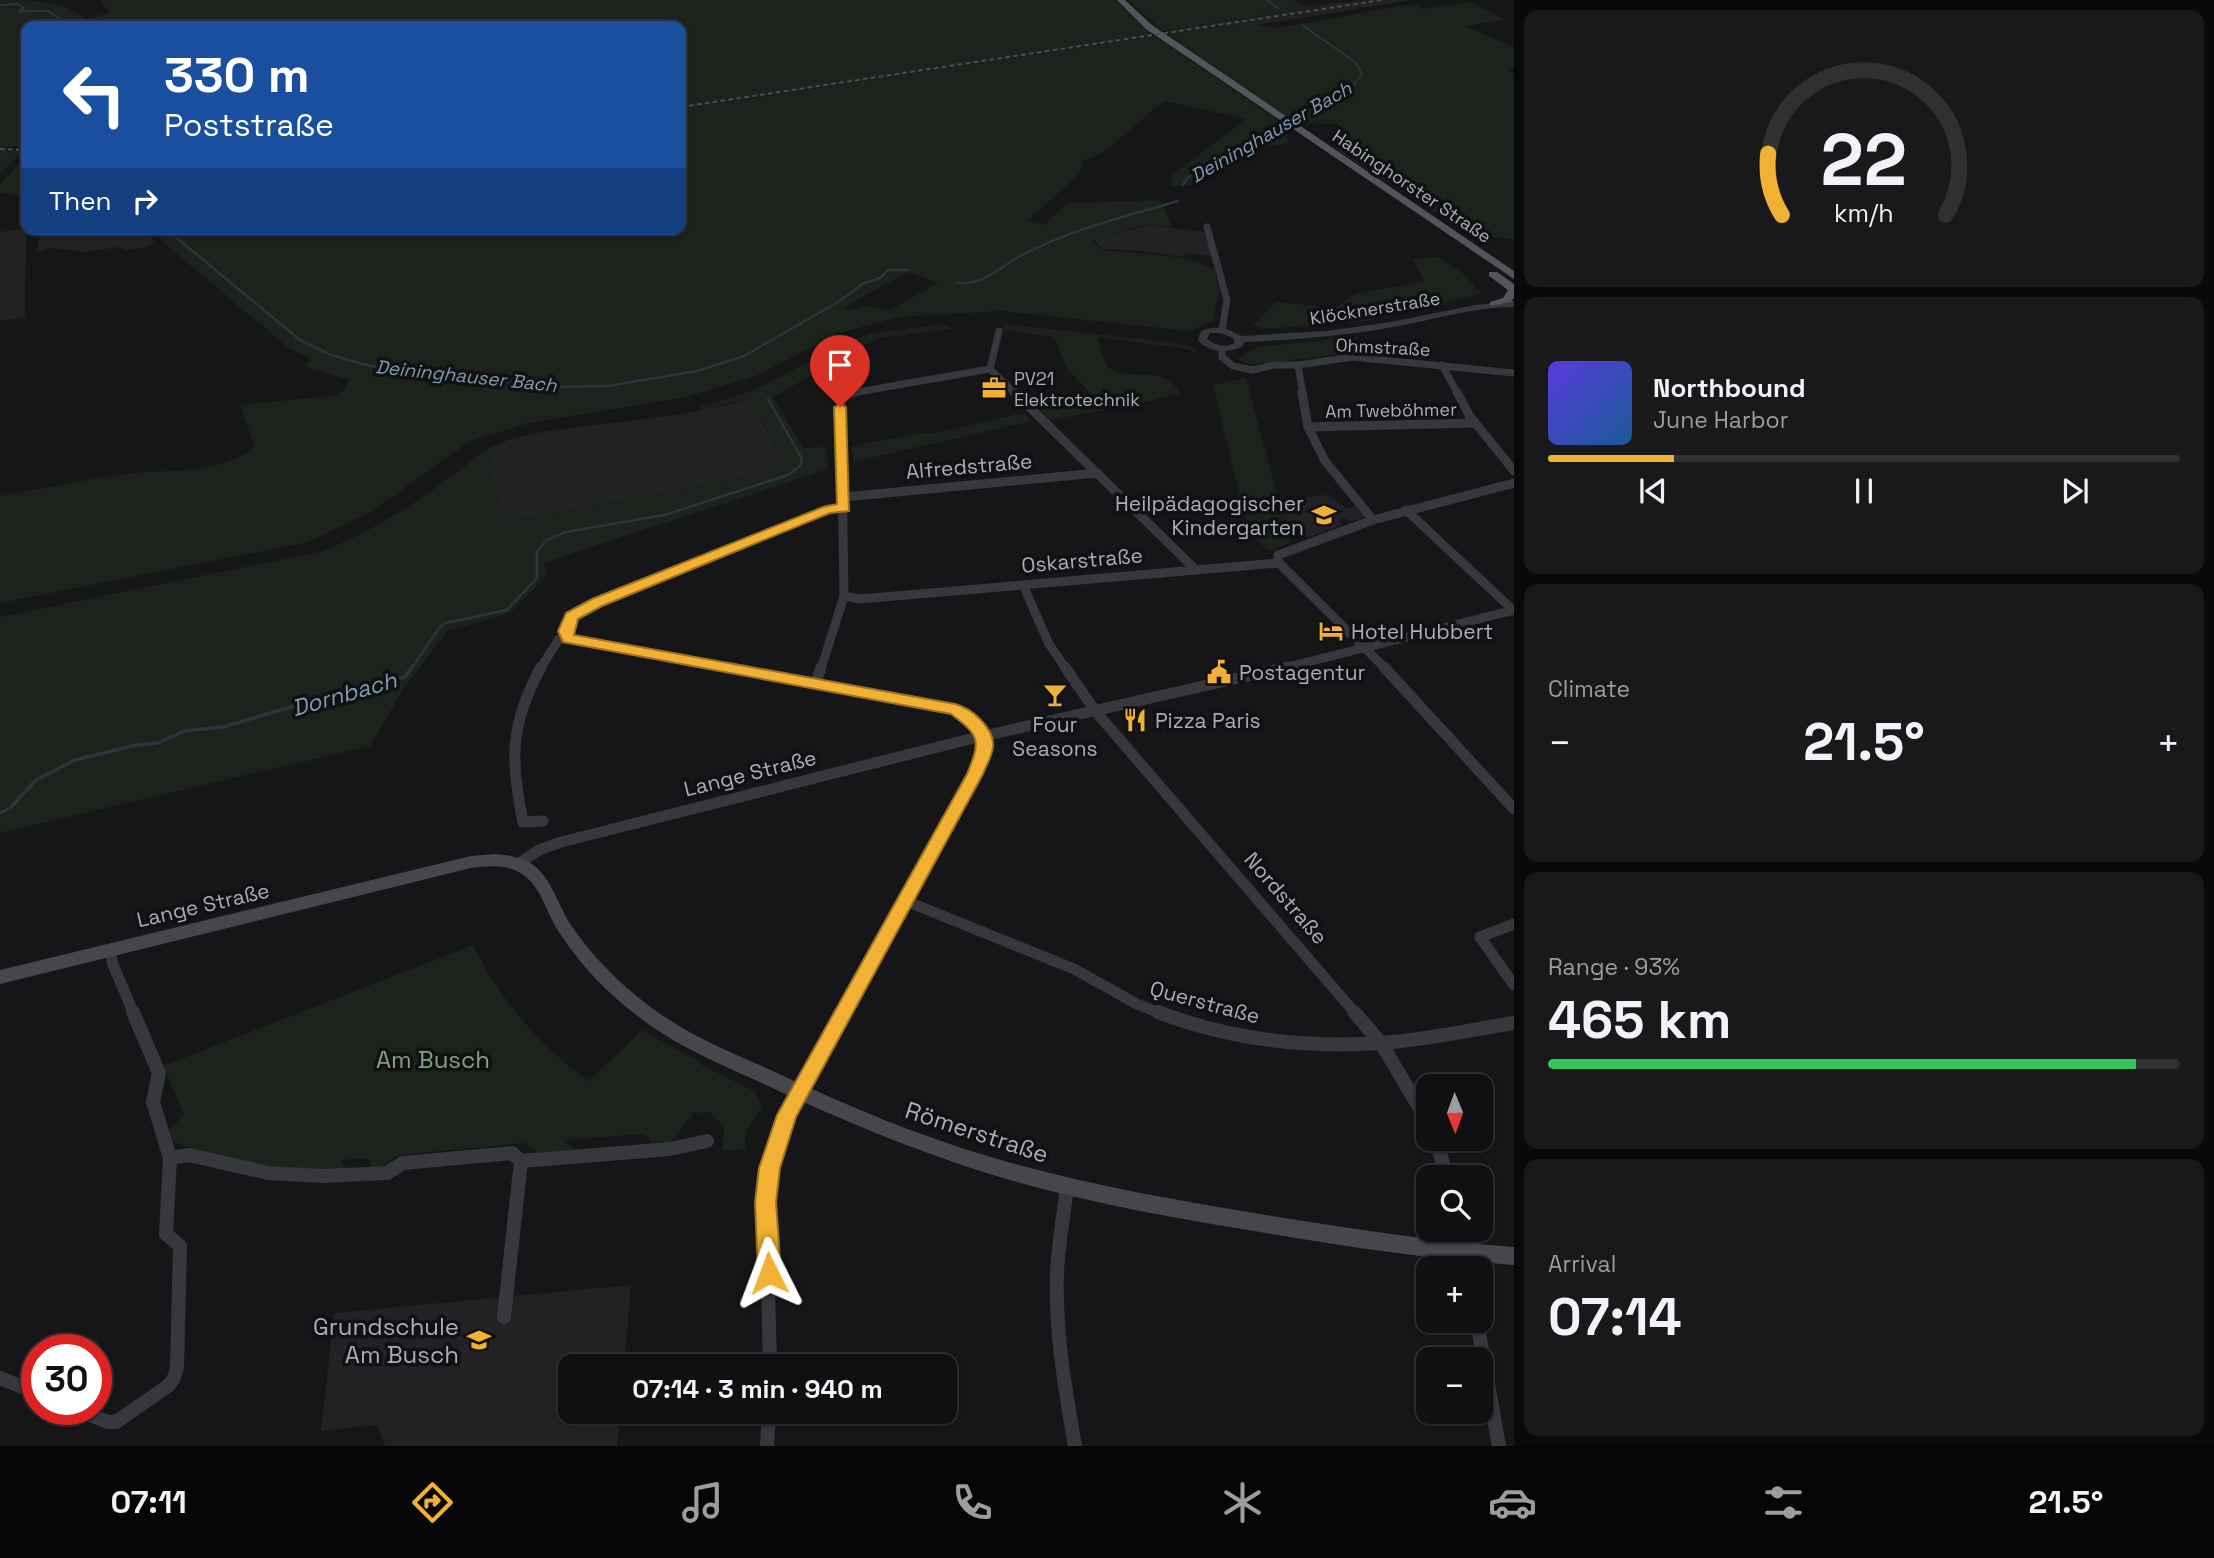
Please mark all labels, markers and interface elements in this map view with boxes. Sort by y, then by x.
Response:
text: 330 m [164,44,310,106]
icon: left [49,49,140,140]
water label: Deininghauser Bach [1186,75,1356,188]
text: Poststraße [164,105,334,145]
text: 22 [1821,113,1907,206]
street label: Habinghorster Straße [1328,124,1496,248]
icon: right [126,182,164,220]
text: Then [49,184,112,218]
text: km/h [1834,196,1894,228]
street label: Klöcknerstraße [1308,286,1442,330]
street label: Ohmstraße [1335,333,1431,361]
pin [810,335,870,407]
icon: arrive [821,346,859,384]
water label: Deininghauser Bach [374,354,558,398]
place label: PV21 Elektrotechnik [1014,367,1140,411]
text: Northbound [1653,371,1806,405]
office icon: PV21 Elektrotechnik [980,374,1008,402]
street label: Am Tweböhmer [1325,397,1457,423]
text: June Harbor [1653,405,1788,435]
street label: Alfredstraße [905,447,1033,485]
icon: previous [1634,472,1672,510]
icon: pause [1845,472,1883,510]
icon: next [2056,472,2094,510]
place label: Heilpädagogischer Kindergarten [1115,490,1304,541]
school or university icon: Heilpädagogischer Kindergarten [1310,501,1338,529]
street label: Oskarstraße [1020,541,1144,579]
hotel icon: Hotel Hubbert [1317,617,1345,645]
place label: Hotel Hubbert [1351,618,1493,645]
public building icon: Postagentur [1205,658,1233,686]
place label: Postagentur [1239,659,1365,686]
water label: Dornbach [288,664,401,723]
text: Climate [1548,674,1630,704]
bar icon: Four Seasons [1041,681,1069,709]
restaurant icon: Pizza Paris [1121,706,1149,734]
place label: Pizza Paris [1155,707,1261,734]
text: 21.5° [1803,709,1925,775]
place label: Four Seasons [1012,711,1098,762]
text: − [1548,719,1572,767]
text: + [2156,719,2180,767]
street label: Lange Straße [681,744,819,802]
street label: Nordstraße [1239,846,1333,950]
street label: Lange Straße [134,877,272,933]
text: Range · 93% [1548,952,1680,982]
street label: Querstraße [1147,974,1263,1030]
text: 465 km [1548,987,1731,1053]
park label: Am Busch [376,1044,490,1075]
north arrow [1416,1074,1493,1152]
map controls [1416,1074,1493,1424]
street label: Römerstraße [901,1094,1053,1170]
button: search [1416,1165,1493,1242]
position arrow [732,1236,806,1310]
text: Arrival [1548,1249,1616,1279]
button: + [1416,1256,1493,1333]
text: 07:14 [1548,1284,1682,1350]
place label: Grundschule Am Busch [313,1311,459,1370]
school or university icon: Grundschule Am Busch [465,1326,493,1354]
speed limit sign: 30 [21,1334,112,1425]
button: − [1416,1347,1493,1424]
text: 07:14 · 3 min · 940 m [632,1372,883,1406]
icon: directions [408,1478,457,1527]
icon: music [678,1478,727,1527]
icon: phone [948,1478,997,1527]
icon: climate [1218,1478,1267,1527]
icon: car [1488,1478,1537,1527]
icon: filters [1759,1478,1808,1527]
text: 07:11 [111,1482,187,1522]
text: 21.5° [2029,1482,2103,1522]

